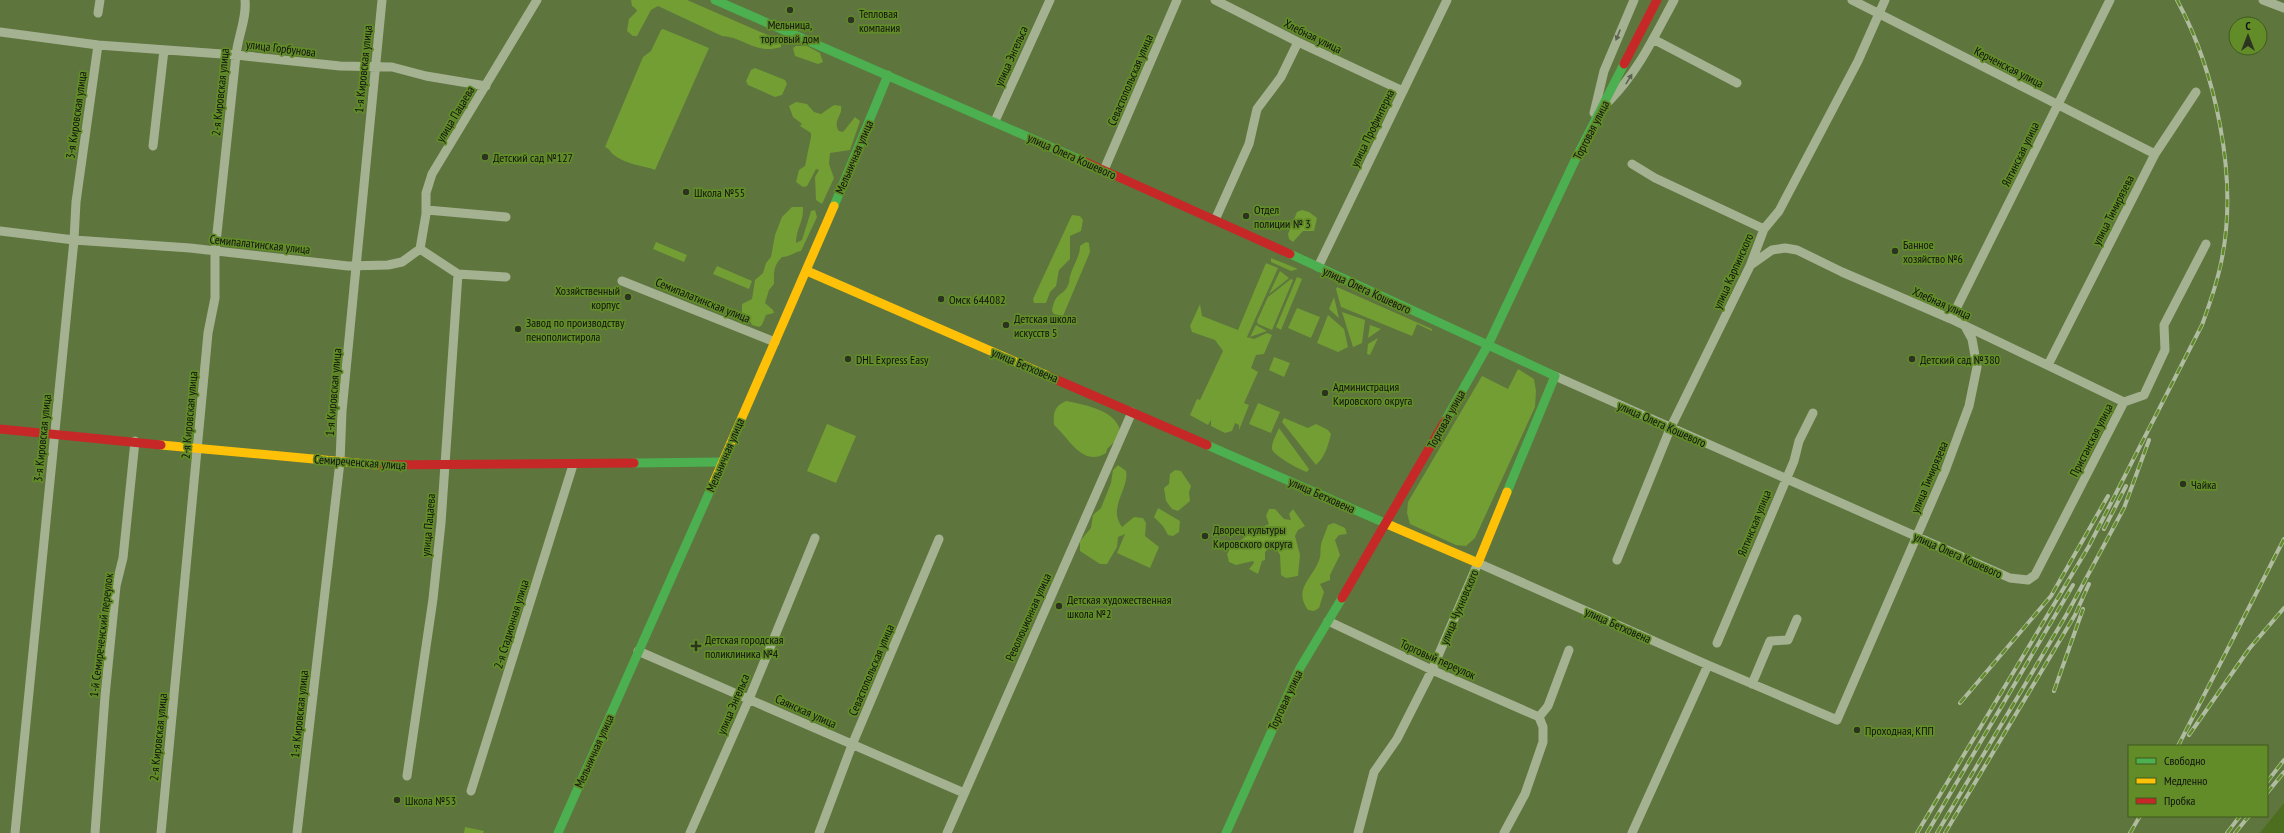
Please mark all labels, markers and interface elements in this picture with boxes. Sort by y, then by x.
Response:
marker: Мельница, торговый дом [785,5,795,15]
place label: Тепловая компания [859,6,900,35]
marker: Тепловая компания [846,15,856,25]
street label: Хлебная улица [1282,16,1345,57]
north arrow [2228,16,2268,56]
place label: Мельница, торговый дом [761,17,819,46]
text: С [2245,19,2251,33]
street label: улица Энгельса [991,23,1031,89]
street label: 1-я Кировская улица [351,24,375,114]
one-way arrow [1615,30,1621,42]
street label: Севастопольская улица [1104,32,1156,128]
street label: улица Горбунова [245,36,317,60]
street label: Керченская улица [1972,43,2046,91]
street label: 2-я Кировская улица [208,47,232,137]
street label: 3-я Кировская улица [62,70,90,160]
one-way arrow [1625,74,1633,84]
street label: улица Пацаева [432,83,478,145]
street label: улица Профинтерна [1347,86,1397,169]
street label: Торговая улица [1570,98,1612,162]
street label: Мельничная улица [832,118,876,196]
street label: Ялтинская улица [1998,119,2042,189]
street label: улица Олега Кошевого [1025,130,1119,182]
place label: Детский сад №127 [493,150,573,165]
marker: Детский сад №127 [480,152,490,162]
street label: улица Тимирязева [2089,172,2137,248]
place label: Школа №55 [694,185,745,200]
marker: Школа №55 [681,187,691,197]
place label: Отдел полиции № 3 [1254,202,1311,231]
marker: Отдел полиции № 3 [1241,211,1251,221]
street label: Семипалатинская улица [209,231,311,257]
street label: улица Карпинского [1710,231,1756,311]
place label: Банное хозяйство №6 [1903,237,1963,266]
marker: Банное хозяйство №6 [1890,246,1900,256]
street label: улица Олега Кошевого [1321,263,1413,317]
street label: Семипалатинская улица [653,274,753,326]
place label: Хозяйственный корпус [555,283,621,312]
street label: Хлебная улица [1910,283,1974,323]
marker: Хозяйственный корпус [623,292,633,302]
place label: Омск 644082 [949,292,1006,307]
marker: Омск 644082 [936,294,946,304]
place label: Детская школа искусств 5 [1014,311,1077,340]
place label: Завод по производству пенополистирола [526,315,625,344]
marker: Детская школа искусств 5 [1001,320,1011,330]
marker: Завод по производству пенополистирола [513,324,523,334]
street label: улица Бетховена [989,344,1061,386]
street label: 1-я Кировская улица [322,347,344,436]
place label: DHL Express Easy [856,352,929,367]
place label: Детский сад №380 [1920,352,2000,367]
marker: DHL Express Easy [843,354,853,364]
marker: Детский сад №380 [1907,354,1917,364]
street label: 2-я Кировская улица [178,370,200,459]
place label: Администрация Кировского округа [1333,379,1413,408]
street label: Торговая улица [1424,387,1468,451]
marker: Администрация Кировского округа [1320,388,1330,398]
street label: 3-я Кировская улица [30,393,54,483]
street label: улица Олега Кошевого [1615,398,1709,450]
street label: Пристанская улица [2066,401,2116,479]
street label: Мельничная улица [703,416,747,494]
street label: улица Тимирязева [1907,439,1951,515]
street label: Семиреченская улица [313,451,407,473]
street label: улица Бетховена [1287,474,1358,516]
place label: Чайка [2191,477,2217,492]
marker: Чайка [2178,479,2188,489]
street label: Ялтинская улица [1734,487,1774,558]
street label: улица Пацаева [418,493,438,557]
place label: Дворец культуры Кировского округа [1213,522,1293,551]
street label: улица Олега Кошевого [1911,529,2005,581]
marker: Дворец культуры Кировского округа [1200,531,1210,541]
street label: улица Чухновского [1436,567,1482,647]
street label: Революционная улица [1002,571,1054,663]
street label: 1-й Семиреченский переулок [86,572,116,698]
street label: 2-я Стадионная улица [490,577,532,670]
place label: Детская художественная школа №2 [1067,592,1172,621]
marker: Детская художественная школа №2 [1054,601,1064,611]
street label: улица Бетховена [1583,604,1654,646]
street label: Севастопольская улица [845,622,897,718]
place label: Детская городская поликлиника №4 [705,632,784,661]
street label: Торговый переулок [1398,636,1479,683]
marker: Детская городская поликлиника №4 [690,640,702,652]
street label: Торговая улица [1265,667,1306,732]
street label: 1-я Кировская улица [287,669,311,759]
street label: улица Энгельса [713,671,753,737]
street label: Саянская улица [773,691,839,731]
street label: 2-я Кировская улица [146,692,170,782]
street label: Мельничная улица [571,712,617,790]
place label: Проходная, КПП [1865,723,1934,738]
marker: Проходная, КПП [1852,725,1862,735]
legend [2128,745,2268,817]
text: Свободно [2164,753,2206,768]
text: Медленно [2164,773,2207,788]
place label: Школа №53 [405,793,456,808]
text: Пробка [2164,793,2196,808]
marker: Школа №53 [392,795,402,805]

